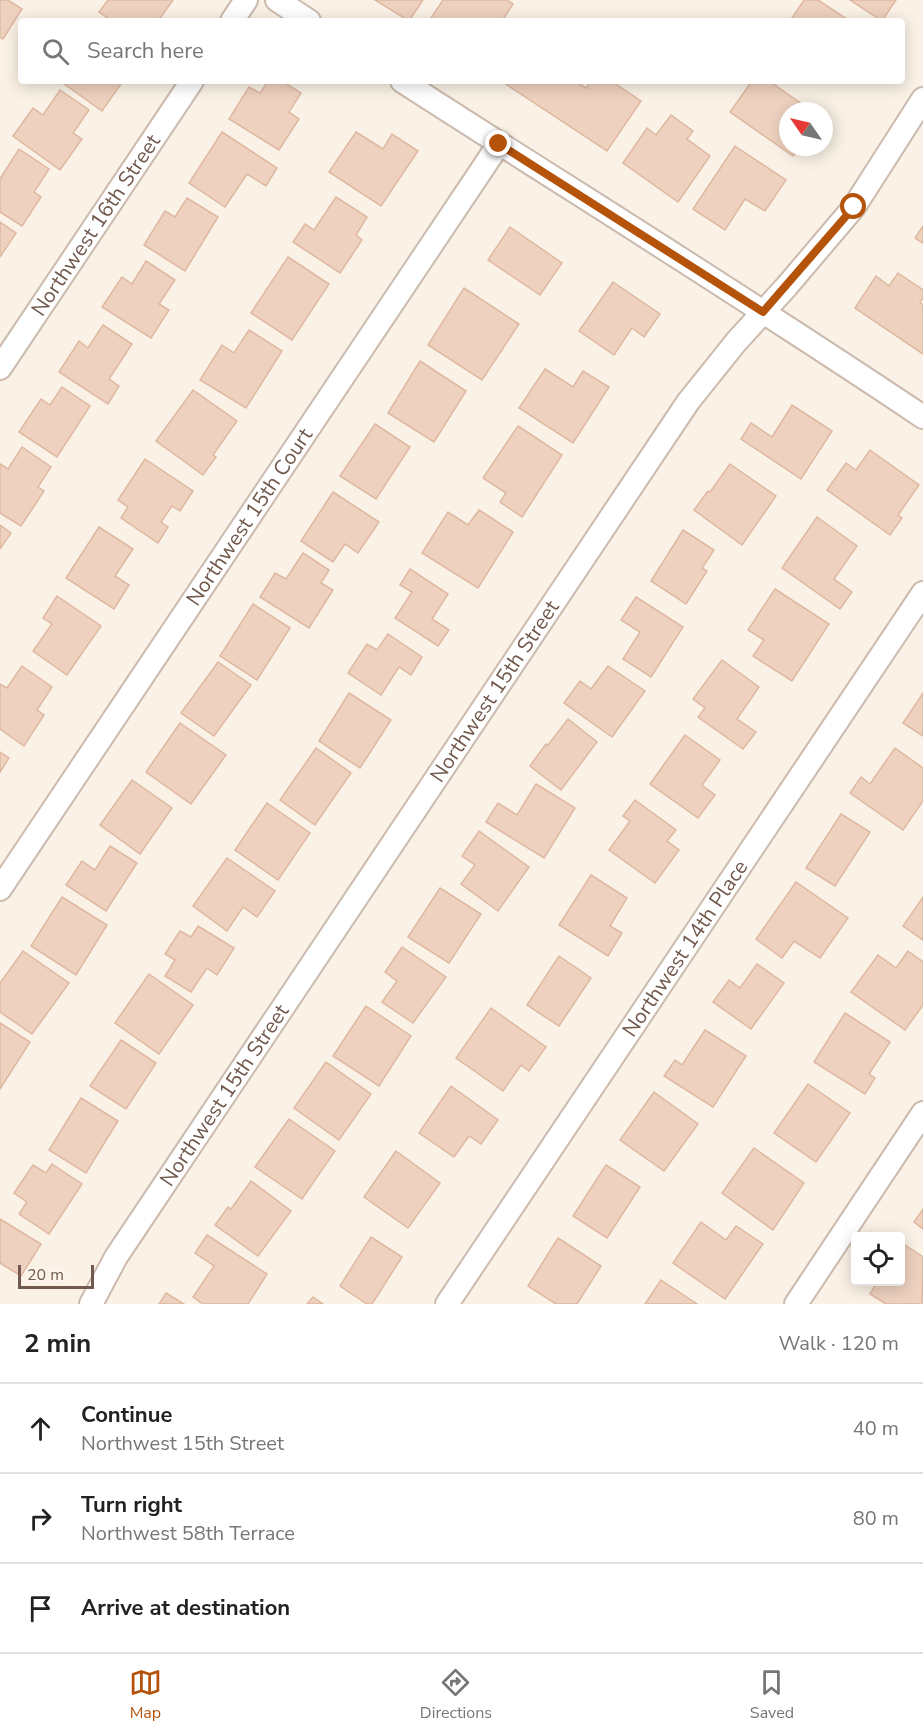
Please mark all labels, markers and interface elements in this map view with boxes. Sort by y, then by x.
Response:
search box [18,18,905,84]
icon: search [39,35,72,68]
text: Search here [87,36,204,66]
north arrow [779,102,833,156]
street label: Northwest 16th Street [25,128,167,321]
route end [485,130,511,156]
route start [840,193,866,219]
street label: Northwest 15th Court [180,422,319,611]
street label: Northwest 15th Street [424,594,566,788]
street label: Northwest 14th Place [616,854,754,1042]
street label: Northwest 15th Street [153,998,296,1192]
map controls [851,1232,905,1286]
button: locate [851,1232,905,1286]
scale bar [18,1262,94,1290]
text: 20 m [27,1264,64,1286]
text: 2 min [24,1326,91,1361]
text: Walk · 120 m [779,1330,899,1357]
text: Continue [81,1400,172,1430]
icon: ahead [24,1412,57,1445]
text: 40 m [853,1415,899,1442]
text: Northwest 15th Street [81,1430,284,1457]
text: Turn right [81,1490,182,1520]
icon: right [24,1502,57,1535]
text: 80 m [853,1505,899,1532]
text: Northwest 58th Terrace [81,1520,295,1547]
icon: arrive [24,1592,57,1625]
text: Arrive at destination [81,1593,290,1623]
tab: Map [129,1666,162,1724]
tab: Directions [420,1666,492,1724]
tab: Saved [750,1666,794,1724]

